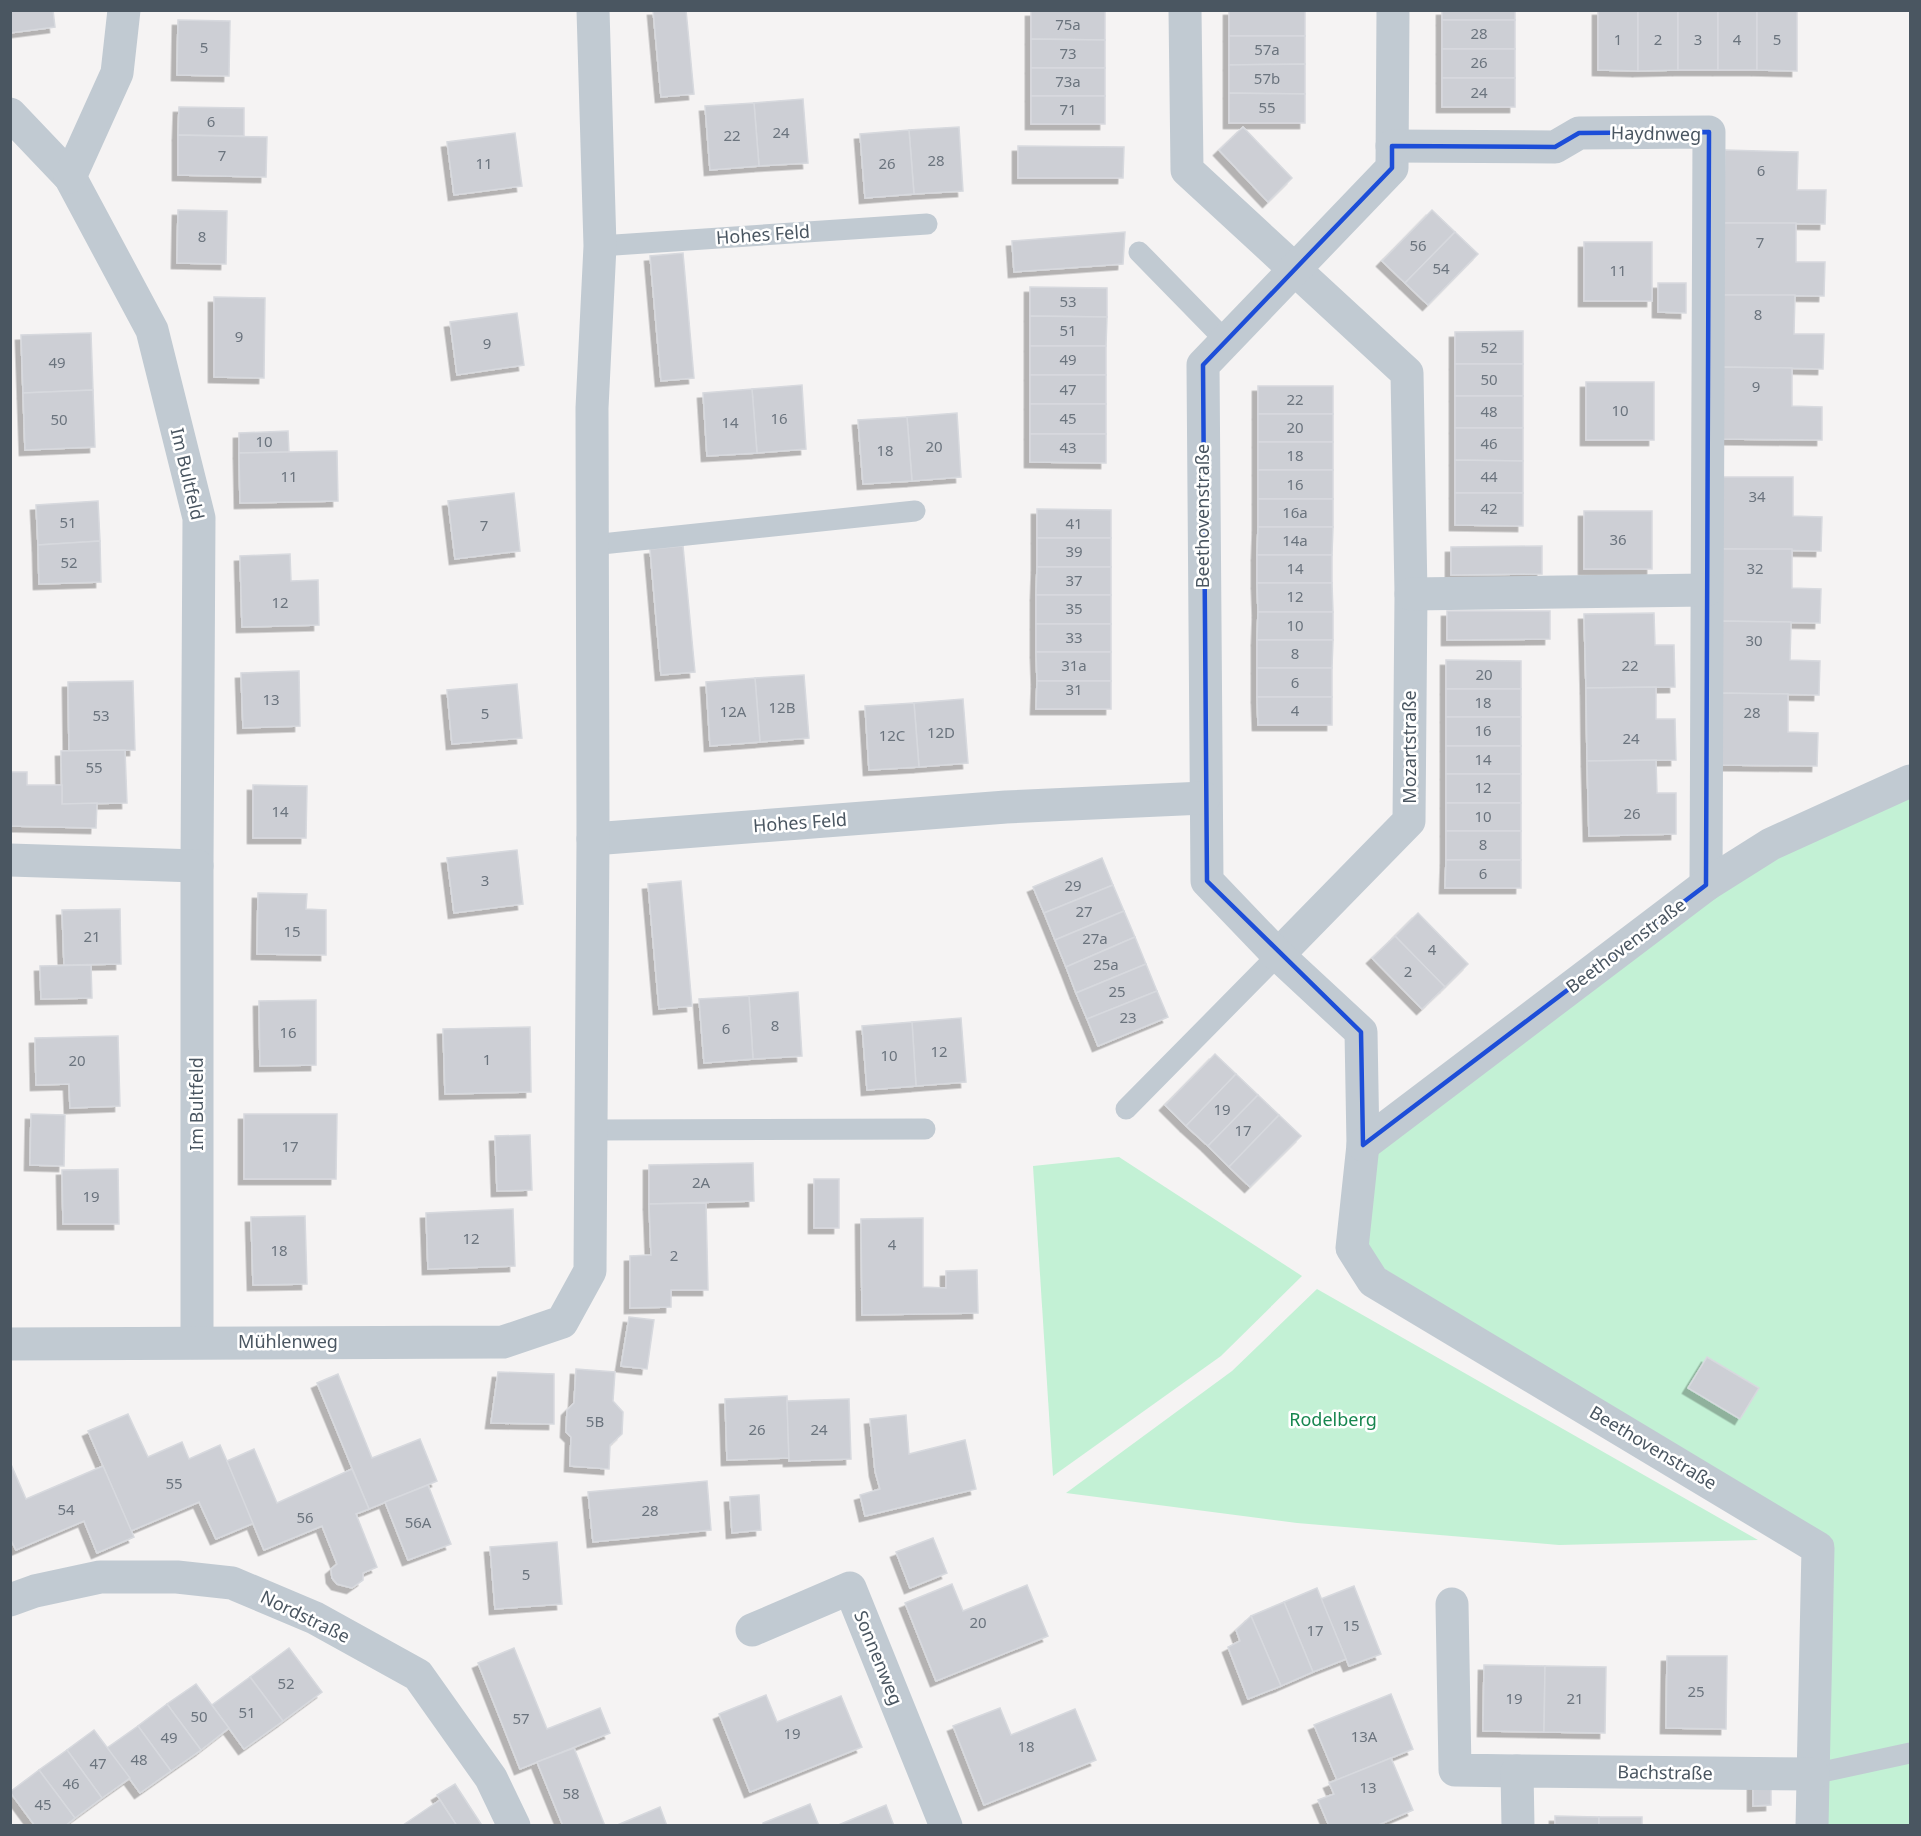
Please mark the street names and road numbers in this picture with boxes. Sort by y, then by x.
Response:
street label: Haydnweg [1611,120,1701,146]
street label: Hohes Feld [715,219,811,249]
street label: Im Bultfeld [166,425,210,522]
street label: Beethovenstraße [1190,444,1214,588]
street label: Mozartstraße [1397,690,1421,804]
street label: Hohes Feld [752,807,848,837]
street label: Beethovenstraße [1561,892,1690,998]
street label: Im Bultfeld [184,1057,208,1151]
street label: Mühlenweg [238,1329,338,1353]
street label: Beethovenstraße [1585,1400,1722,1495]
street label: Nordstraße [257,1584,354,1648]
street label: Sonnenweg [849,1607,909,1708]
street label: Bachstraße [1617,1759,1713,1785]

